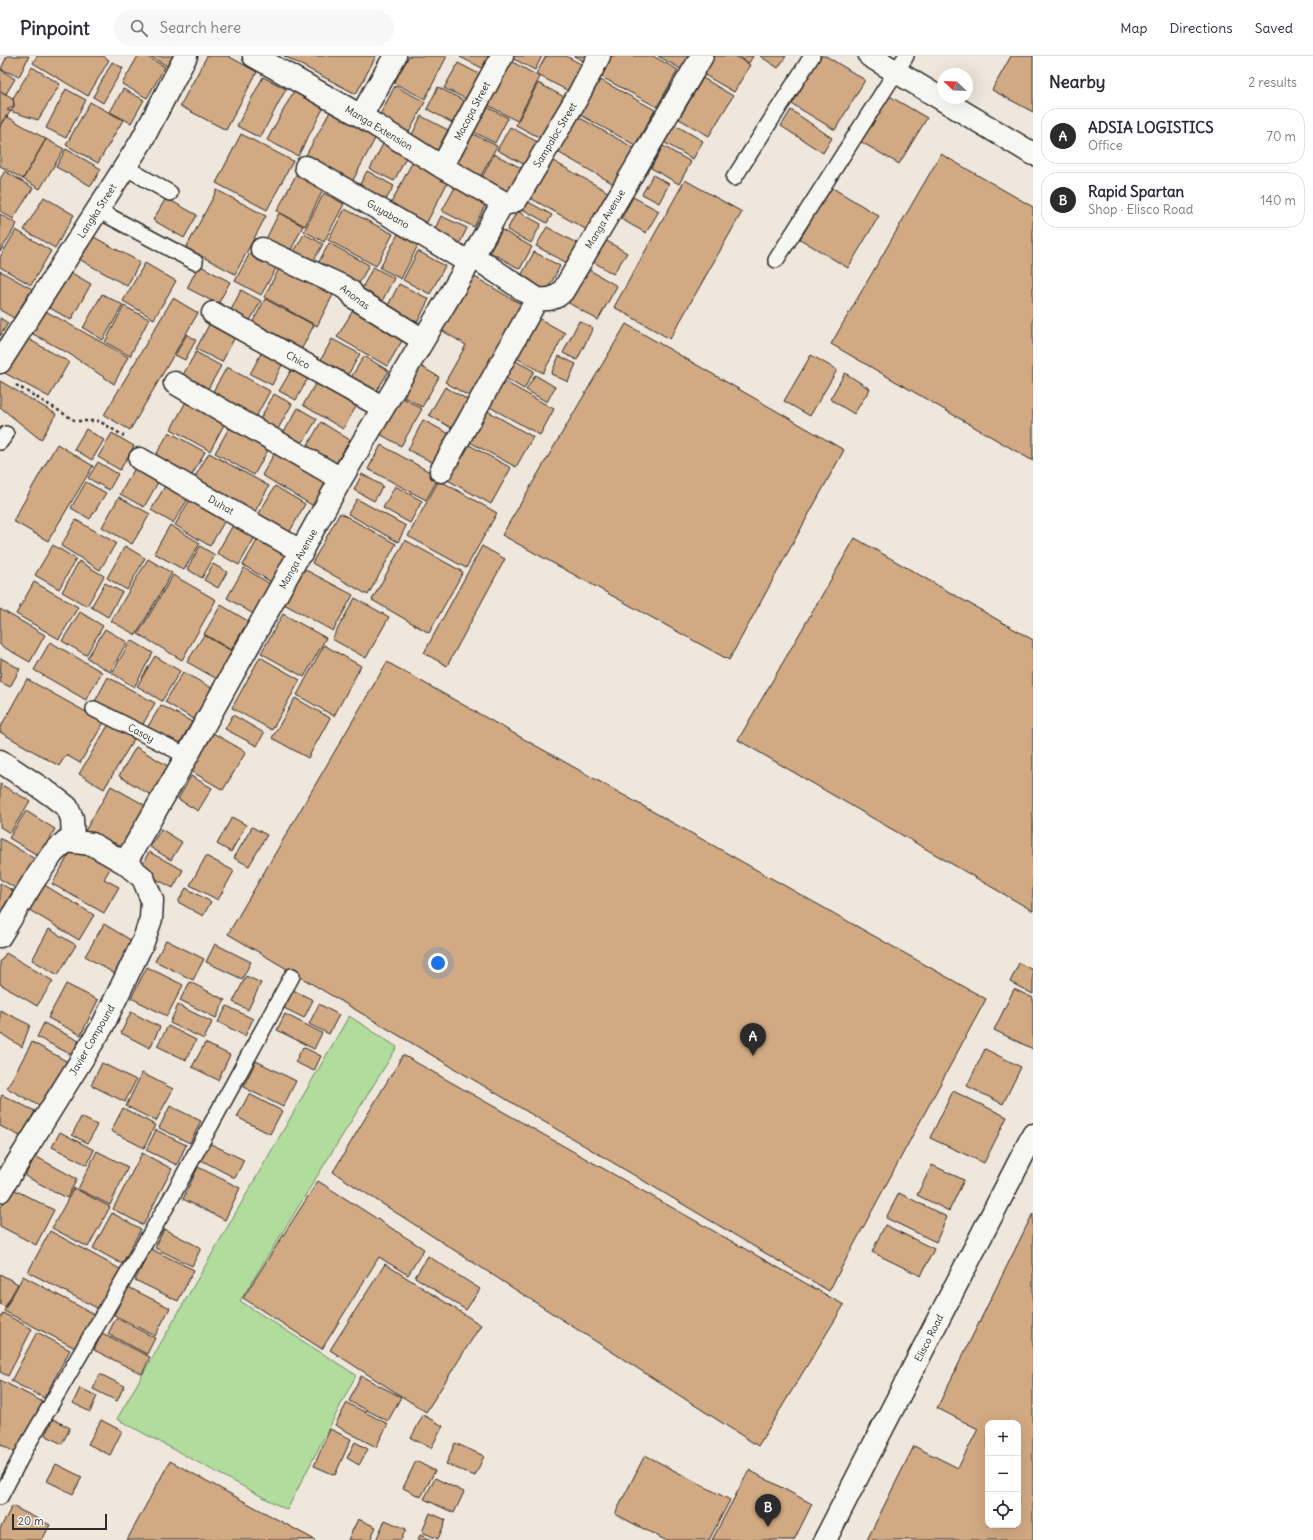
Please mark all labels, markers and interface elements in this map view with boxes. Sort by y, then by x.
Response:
search box [114,10,394,46]
text: Pinpoint [20,16,90,40]
icon: search [128,17,150,39]
text: Search here [160,18,241,37]
text: Map [1120,19,1147,37]
text: Directions [1169,19,1233,37]
text: Saved [1255,19,1293,37]
north arrow [937,68,973,104]
text: Nearby [1049,71,1105,93]
text: 2 results [1248,74,1297,91]
street label: Macopa Street [451,79,493,143]
street label: Sampaloc Street [531,100,580,170]
street label: Manga Extension [343,103,415,153]
text: ADSIA LOGISTICS [1088,118,1214,137]
text: A [1059,128,1067,145]
text: 70 m [1267,128,1296,145]
text: Office [1088,137,1123,154]
street label: Langka Street [75,181,120,241]
text: Rapid Spartan [1088,182,1184,201]
street label: Manga Avenue [582,187,628,251]
text: B [1059,192,1067,209]
text: 140 m [1260,192,1296,209]
street label: Guyabano [364,197,412,232]
text: Shop · Elisco Road [1088,201,1193,218]
street label: Anonas [338,282,373,313]
street label: Chico [284,348,313,372]
street label: Duhat [206,492,237,518]
street label: Manga Avenue [276,527,320,591]
street label: Casoy [126,721,156,745]
your location [428,953,448,973]
street label: Javier Compound [67,1002,118,1078]
pin: A [740,1023,766,1056]
street label: Elisco Road [912,1312,947,1364]
map controls [985,1420,1021,1528]
button: + [985,1420,1021,1456]
button: − [985,1456,1021,1492]
button: locate [985,1492,1021,1528]
pin: B [755,1494,781,1527]
scale bar [12,1512,107,1531]
text: 20 m [18,1514,44,1528]

